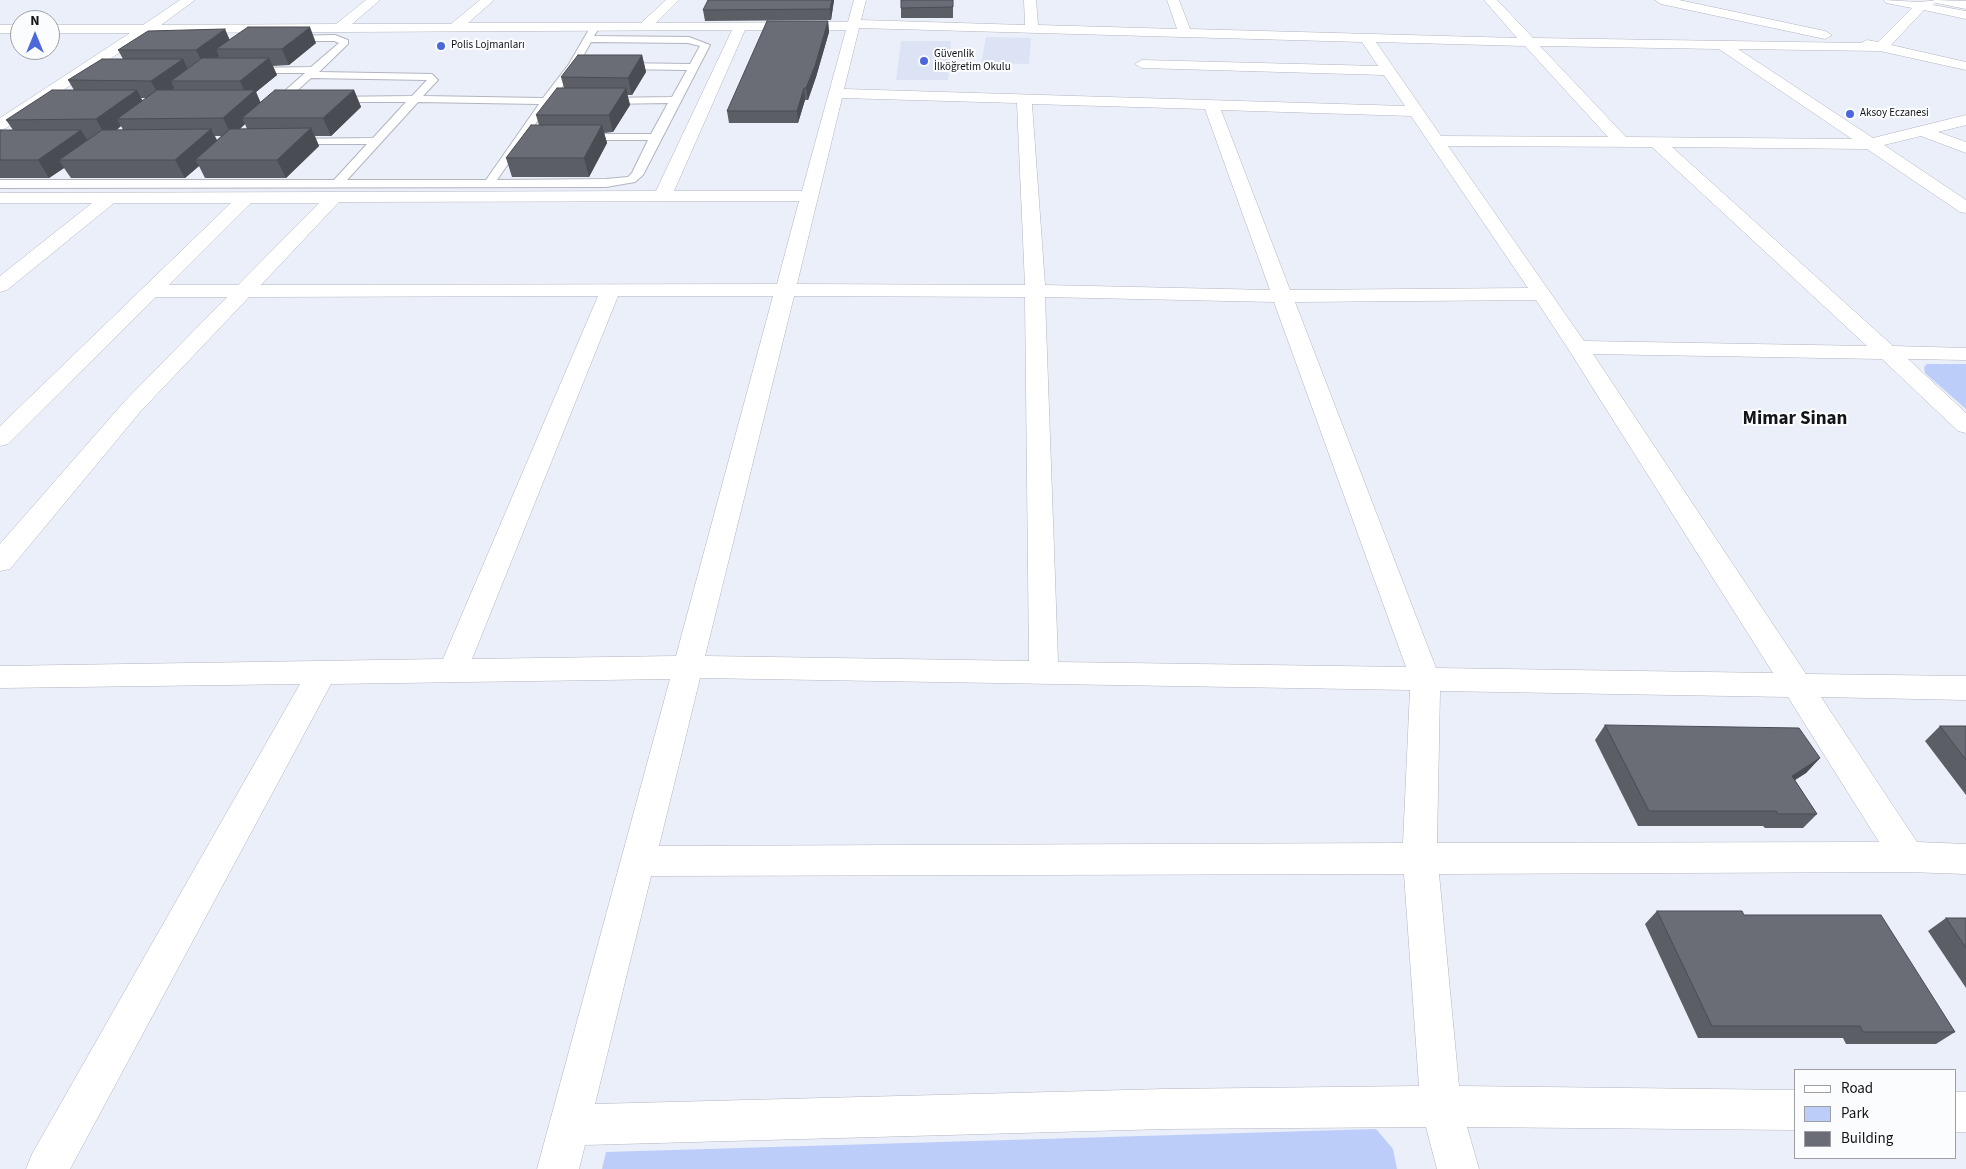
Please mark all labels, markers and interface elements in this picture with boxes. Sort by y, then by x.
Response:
north arrow [10,10,60,60]
text: N [30,11,40,31]
place label: Polis Lojmanları [451,39,525,53]
marker: Polis Lojmanları [435,40,447,52]
place label: Güvenlik İlköğretim Okulu [934,48,1011,74]
marker: Güvenlik İlköğretim Okulu [918,55,930,67]
place label: Aksoy Eczanesi [1860,107,1929,121]
marker: Aksoy Eczanesi [1844,108,1856,120]
district label: Mimar Sinan [1743,409,1847,431]
legend [1794,1069,1956,1159]
text: Road [1841,1078,1873,1099]
text: Park [1841,1103,1869,1124]
text: Building [1841,1128,1893,1149]

